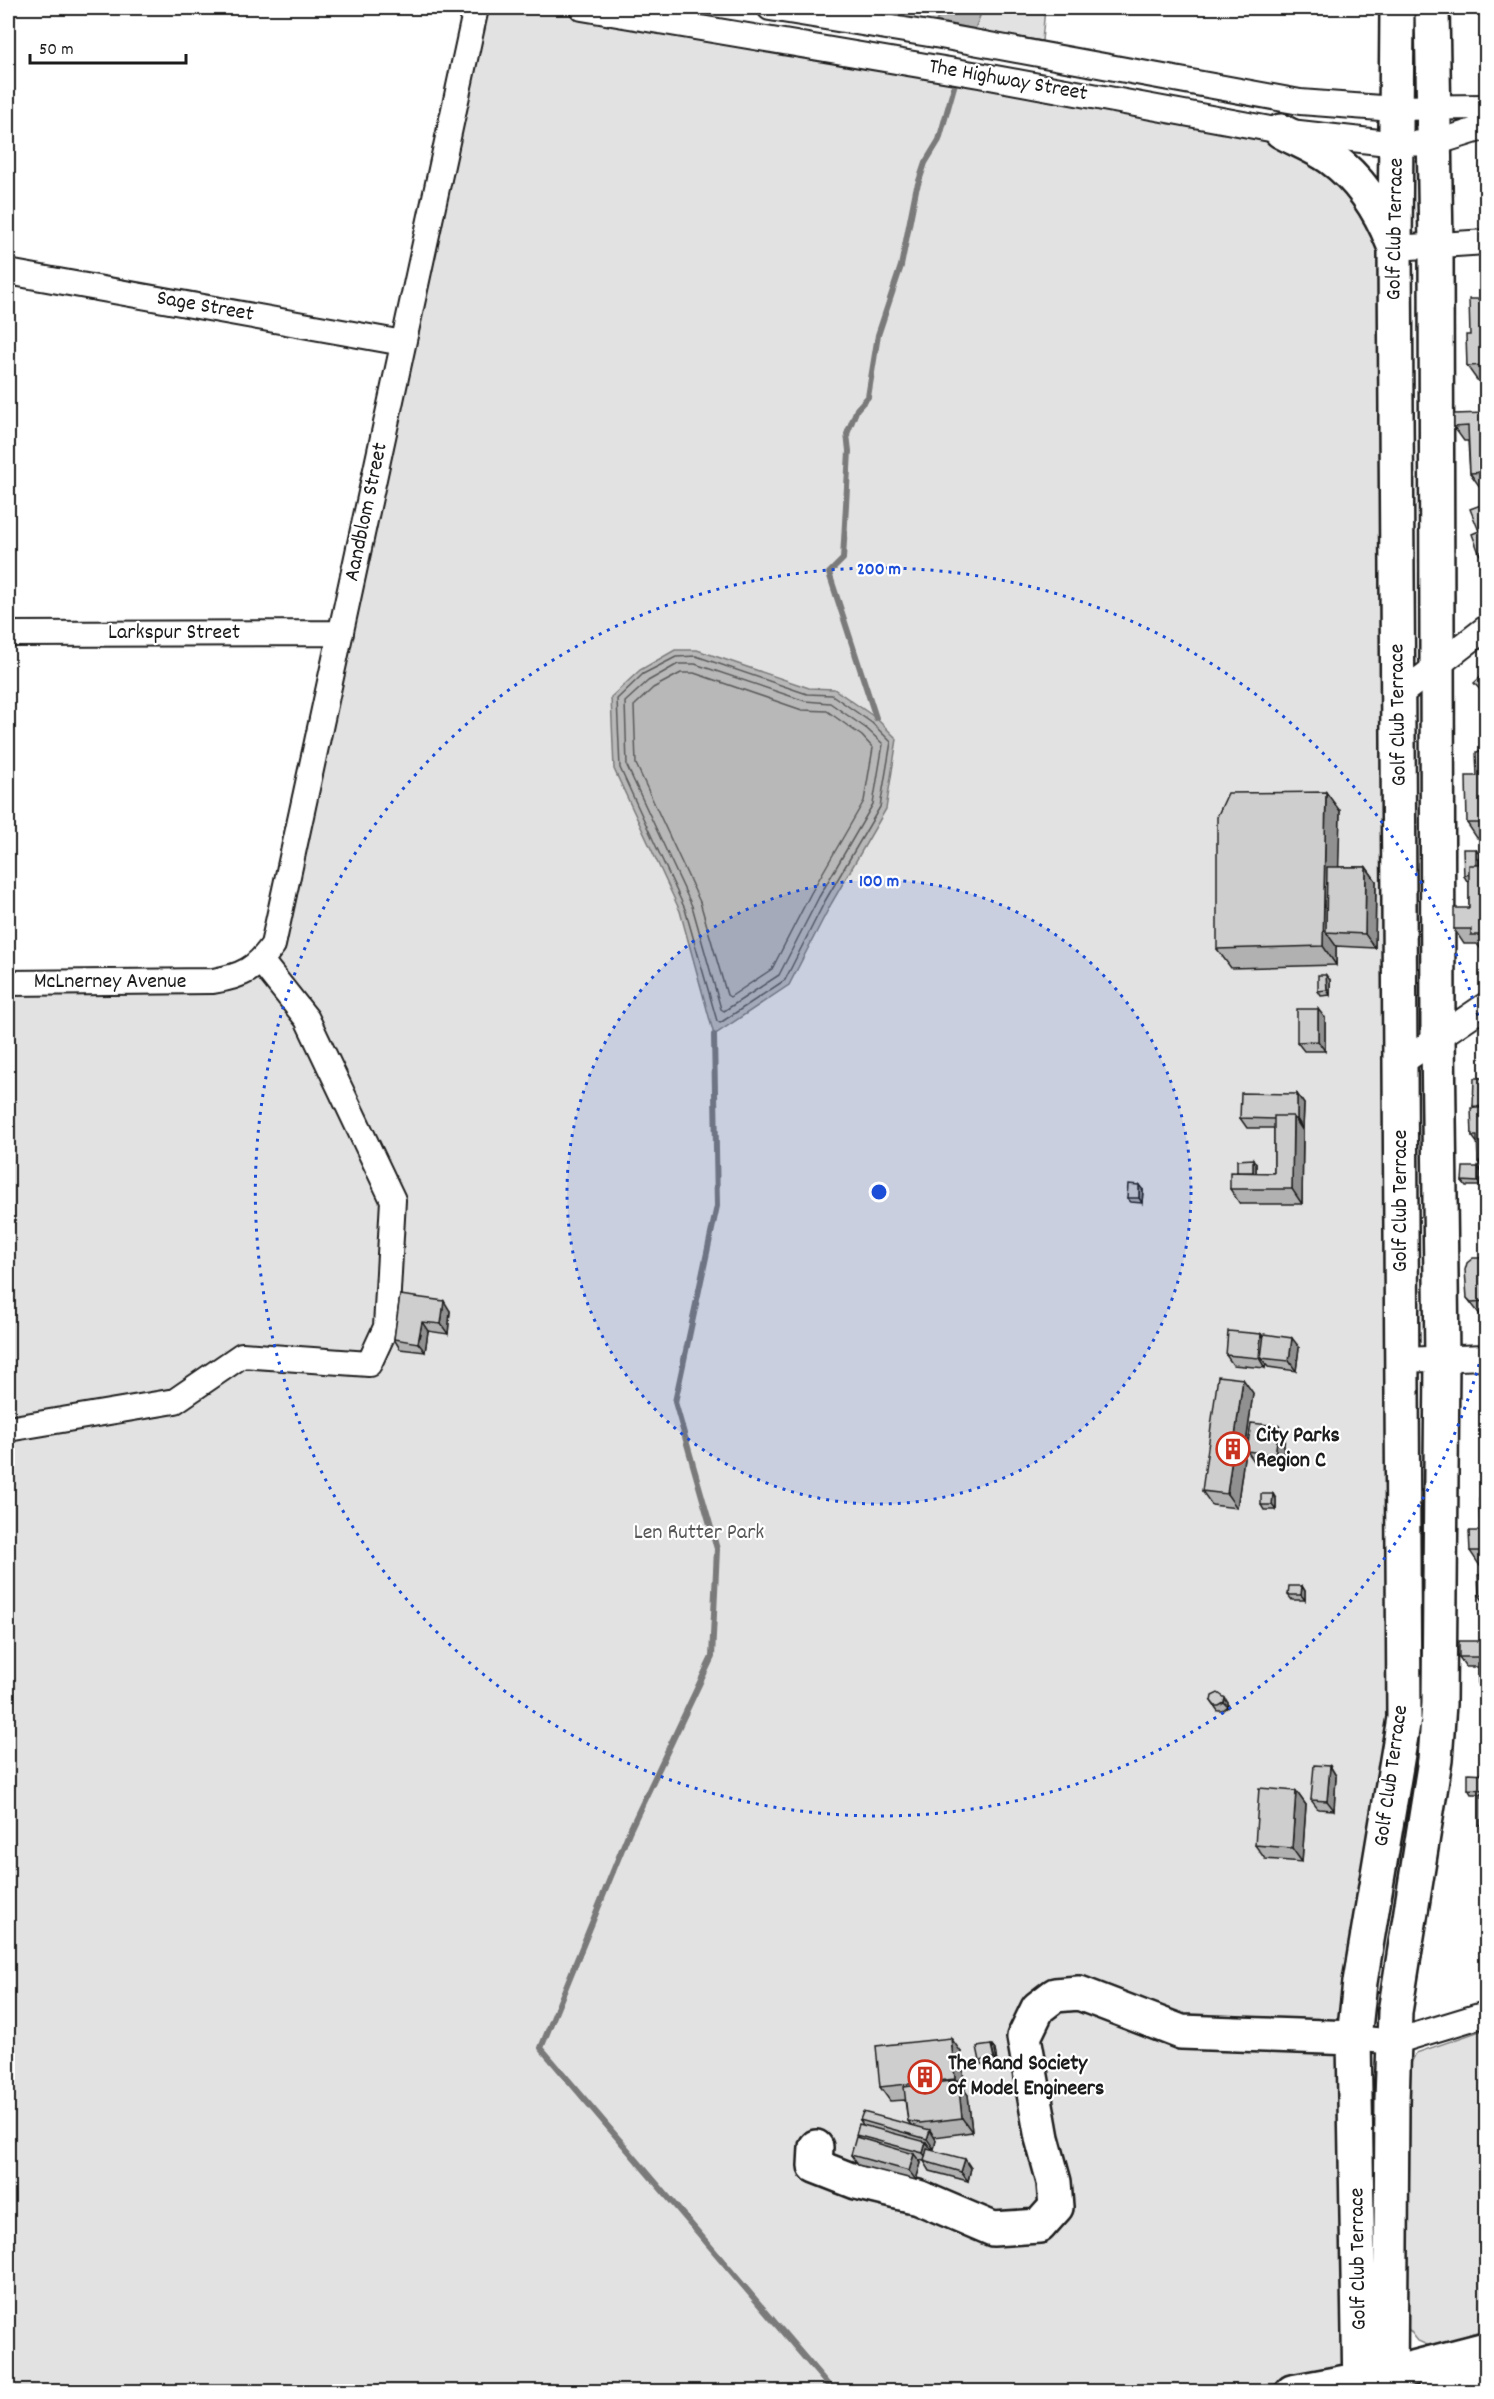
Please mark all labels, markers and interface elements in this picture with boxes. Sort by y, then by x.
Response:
scale bar [30,27,186,65]
text: 50 m [39,38,74,63]
street label: The Highway Street [926,52,1090,110]
street label: Golf Club Terrace [1379,157,1413,301]
street label: Sage Street [154,283,256,331]
street label: Aandblom Street [337,440,397,584]
text: 200 m [857,558,901,583]
street label: Larkspur Street [108,618,240,649]
street label: Golf Club Terrace [1382,643,1416,787]
text: 100 m [859,870,899,895]
street label: McLnerney Avenue [34,967,186,998]
street label: Golf Club Terrace [1386,1130,1417,1272]
centre of rings [869,1182,889,1202]
place label: City Parks Region C [1256,1421,1340,1477]
building icon: City Parks Region C [1215,1431,1251,1467]
park label: Len Rutter Park [634,1518,764,1549]
street label: Golf Club Terrace [1367,1703,1417,1849]
place label: The Rand Society of Model Engineers [948,2049,1104,2105]
building icon: The Rand Society of Model Engineers [907,2059,943,2095]
street label: Golf Club Terrace [1342,2187,1376,2331]

